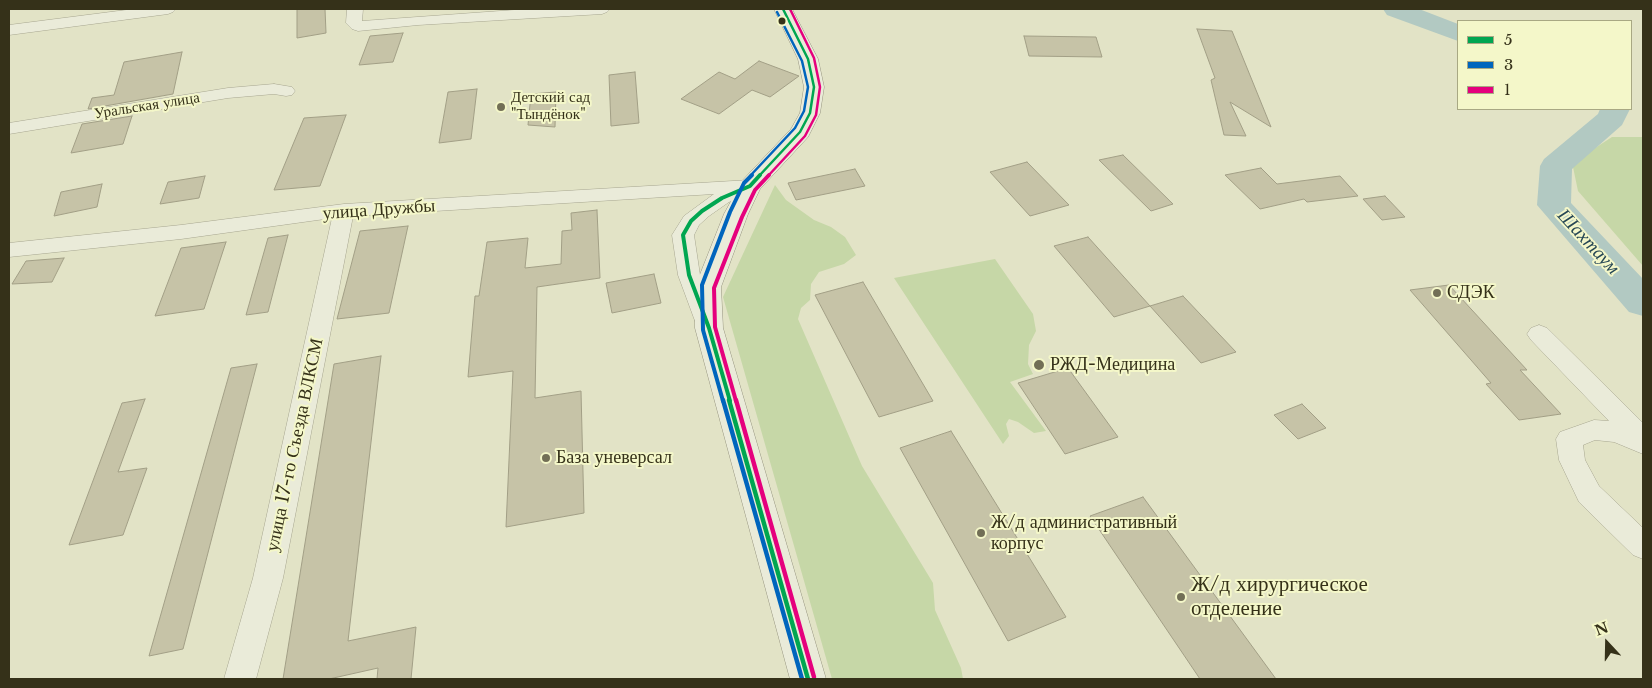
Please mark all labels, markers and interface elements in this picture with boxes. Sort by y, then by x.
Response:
unlabelled marker [777,16,787,26]
legend [1457,20,1632,110]
text: 5 [1504,30,1513,49]
text: 3 [1504,55,1513,74]
text: 1 [1504,80,1511,99]
street label: Уральская улица [93,89,201,123]
place label: Детский сад "Тындёнок" [511,89,590,124]
marker: Детский сад "Тындёнок" [495,101,507,113]
street label: улица Дружбы [322,195,436,225]
water label: Шахтаум [1552,205,1624,279]
place label: СДЭК [1447,282,1495,304]
marker: СДЭК [1431,287,1443,299]
street label: улица 17-го Съезда ВЛКСМ [262,336,328,554]
place label: РЖД-Медицина [1050,354,1175,376]
marker: РЖД-Медицина [1032,358,1046,372]
place label: База уневерсал [556,447,672,469]
marker: База уневерсал [540,452,552,464]
place label: Ж/д административный корпус [991,512,1177,554]
marker: Ж/д административный корпус [975,527,987,539]
place label: Ж/д хирургическое отделение [1191,572,1368,622]
marker: Ж/д хирургическое отделение [1175,591,1187,603]
north arrow [1582,618,1632,668]
text: N [1592,618,1611,640]

